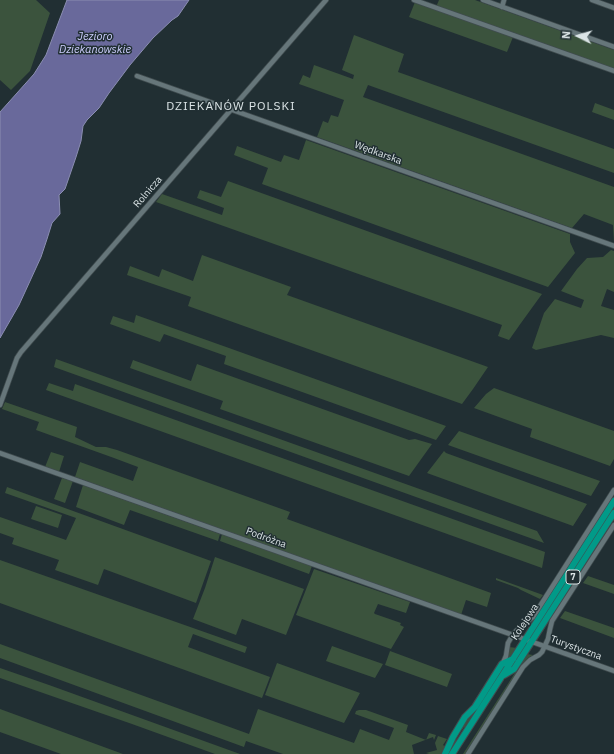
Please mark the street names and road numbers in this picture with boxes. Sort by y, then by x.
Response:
street label: Wędkarska [353,139,403,167]
street label: Rolnicza [131,174,165,210]
street label: Podróżna [244,525,288,551]
road number: 7 [566,570,580,584]
street label: Kolejowa [509,602,541,642]
street label: Turystyczna [549,633,603,663]

